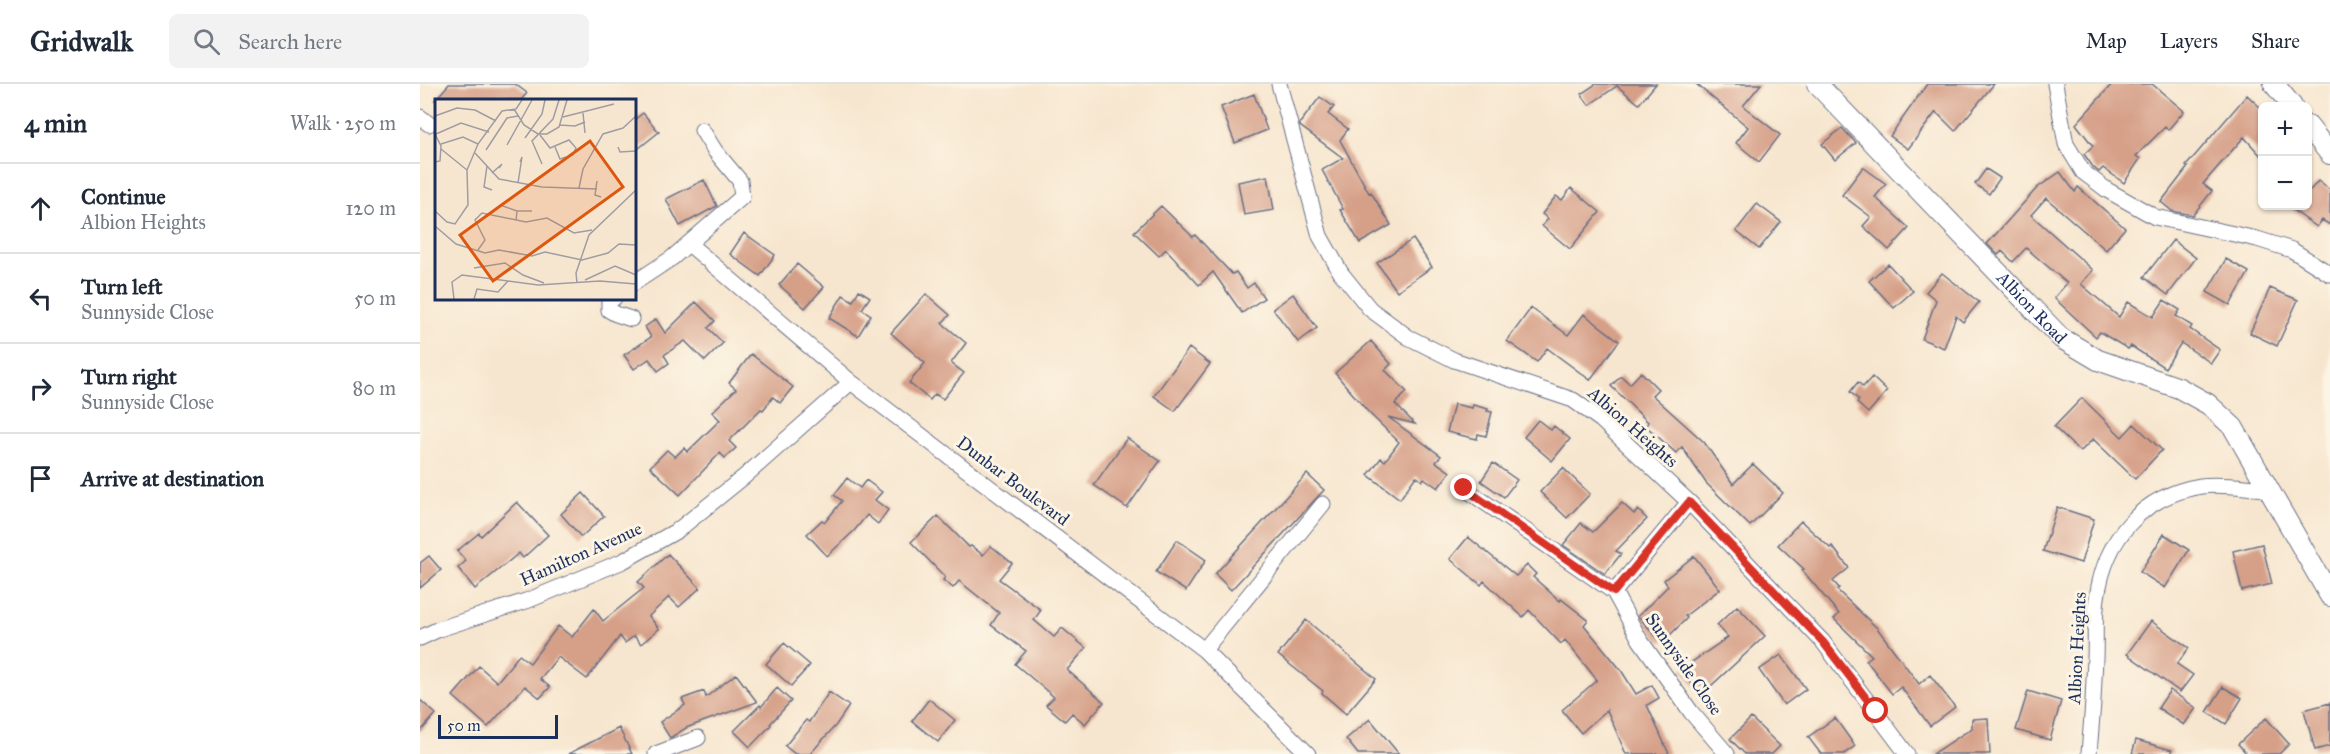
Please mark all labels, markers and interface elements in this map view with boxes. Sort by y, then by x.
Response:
search box [169,14,589,68]
text: Gridwalk [30,24,133,59]
icon: search [190,25,223,58]
text: Search here [238,28,342,55]
text: Map [2086,28,2127,54]
text: Layers [2160,28,2218,54]
text: Share [2251,28,2300,54]
inset map [435,99,636,300]
map controls [2258,102,2312,210]
button: + [2258,102,2312,156]
text: 4 min [24,107,87,139]
text: Walk · 250 m [290,111,396,135]
button: − [2258,156,2312,210]
text: Continue [81,183,166,210]
icon: ahead [24,192,57,225]
text: 120 m [345,196,396,220]
text: Albion Heights [81,210,206,234]
street label: Albion Road [1991,266,2071,348]
text: Turn left [81,273,163,300]
icon: left [24,282,57,315]
text: 50 m [354,286,396,310]
text: Sunnyside Close [81,300,214,324]
text: Turn right [81,363,177,390]
icon: right [24,372,57,405]
text: 80 m [353,376,396,400]
street label: Albion Heights [1582,381,1683,473]
text: Sunnyside Close [81,390,214,414]
street label: Dunbar Boulevard [952,432,1074,530]
icon: arrive [24,462,57,495]
text: Arrive at destination [81,465,264,492]
route end [1450,474,1476,500]
street label: Hamilton Avenue [517,517,645,591]
street label: Albion Heights [2063,591,2092,706]
street label: Sunnyside Close [1641,609,1727,719]
route start [1862,697,1888,723]
scale bar [438,712,558,740]
text: 50 m [447,716,481,735]

